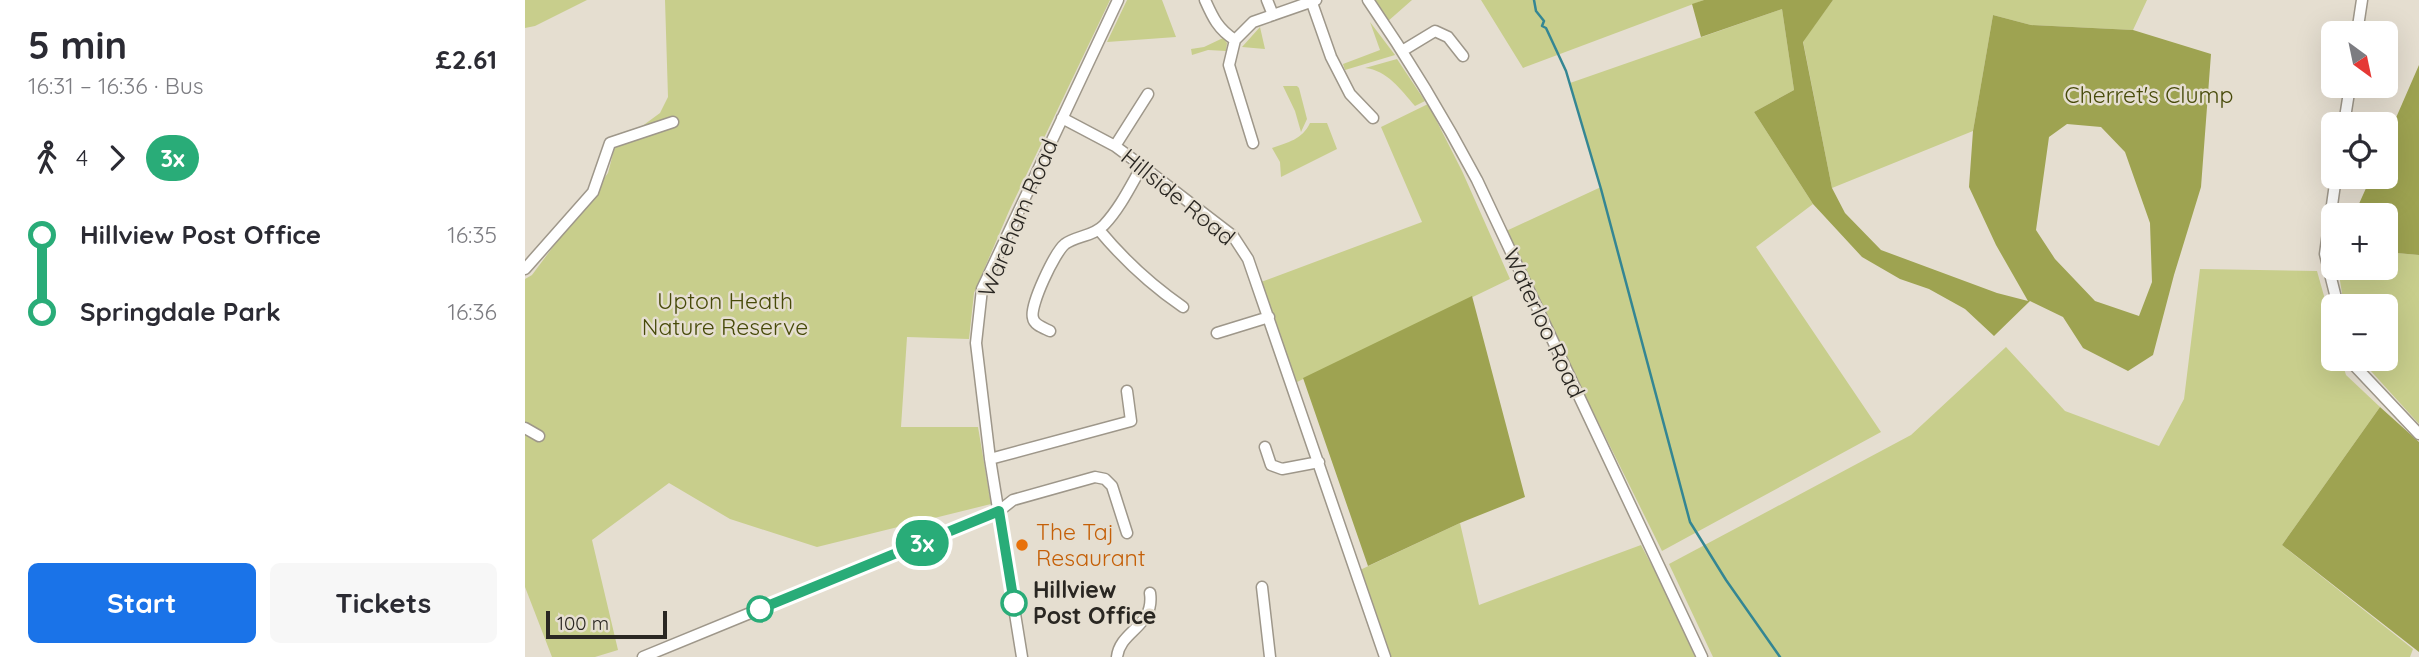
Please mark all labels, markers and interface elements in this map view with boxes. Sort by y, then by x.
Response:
text: 5 min [28,21,127,69]
north arrow [2321,21,2397,98]
map controls [2321,21,2398,371]
text: £2.61 [436,43,497,76]
text: 16:31 – 16:36 · Bus [28,71,204,100]
park label: Cherret's Clump [2065,80,2233,109]
button: locate [2321,112,2398,189]
street label: Wareham Road [971,135,1064,301]
icon: walk [28,139,66,177]
icon: forward [98,139,136,177]
street label: Hillside Road [1116,142,1241,251]
text: 4 [76,143,88,172]
text: 3x [160,143,185,173]
button: + [2321,203,2398,280]
text: Hillview Post Office [80,218,321,251]
text: 16:35 [447,220,497,249]
street label: Waterloo Road [1497,243,1592,402]
park label: Upton Heath Nature Reserve [642,286,808,341]
button: − [2321,294,2398,371]
text: Springdale Park [80,295,281,328]
text: 16:36 [447,297,497,326]
place label: The Taj Resaurant [1036,517,1146,572]
line badge: 3x [891,520,953,566]
text: 3x [910,528,934,558]
marker: The Taj Resaurant [1014,537,1030,553]
button: Start [28,563,256,643]
button: Tickets [270,563,497,643]
place label: Hillview Post Office [1033,575,1156,630]
marker: Hillview Post Office [1001,590,1027,616]
unlabelled marker [747,596,773,622]
scale bar [546,608,667,640]
text: 100 m [557,611,609,635]

